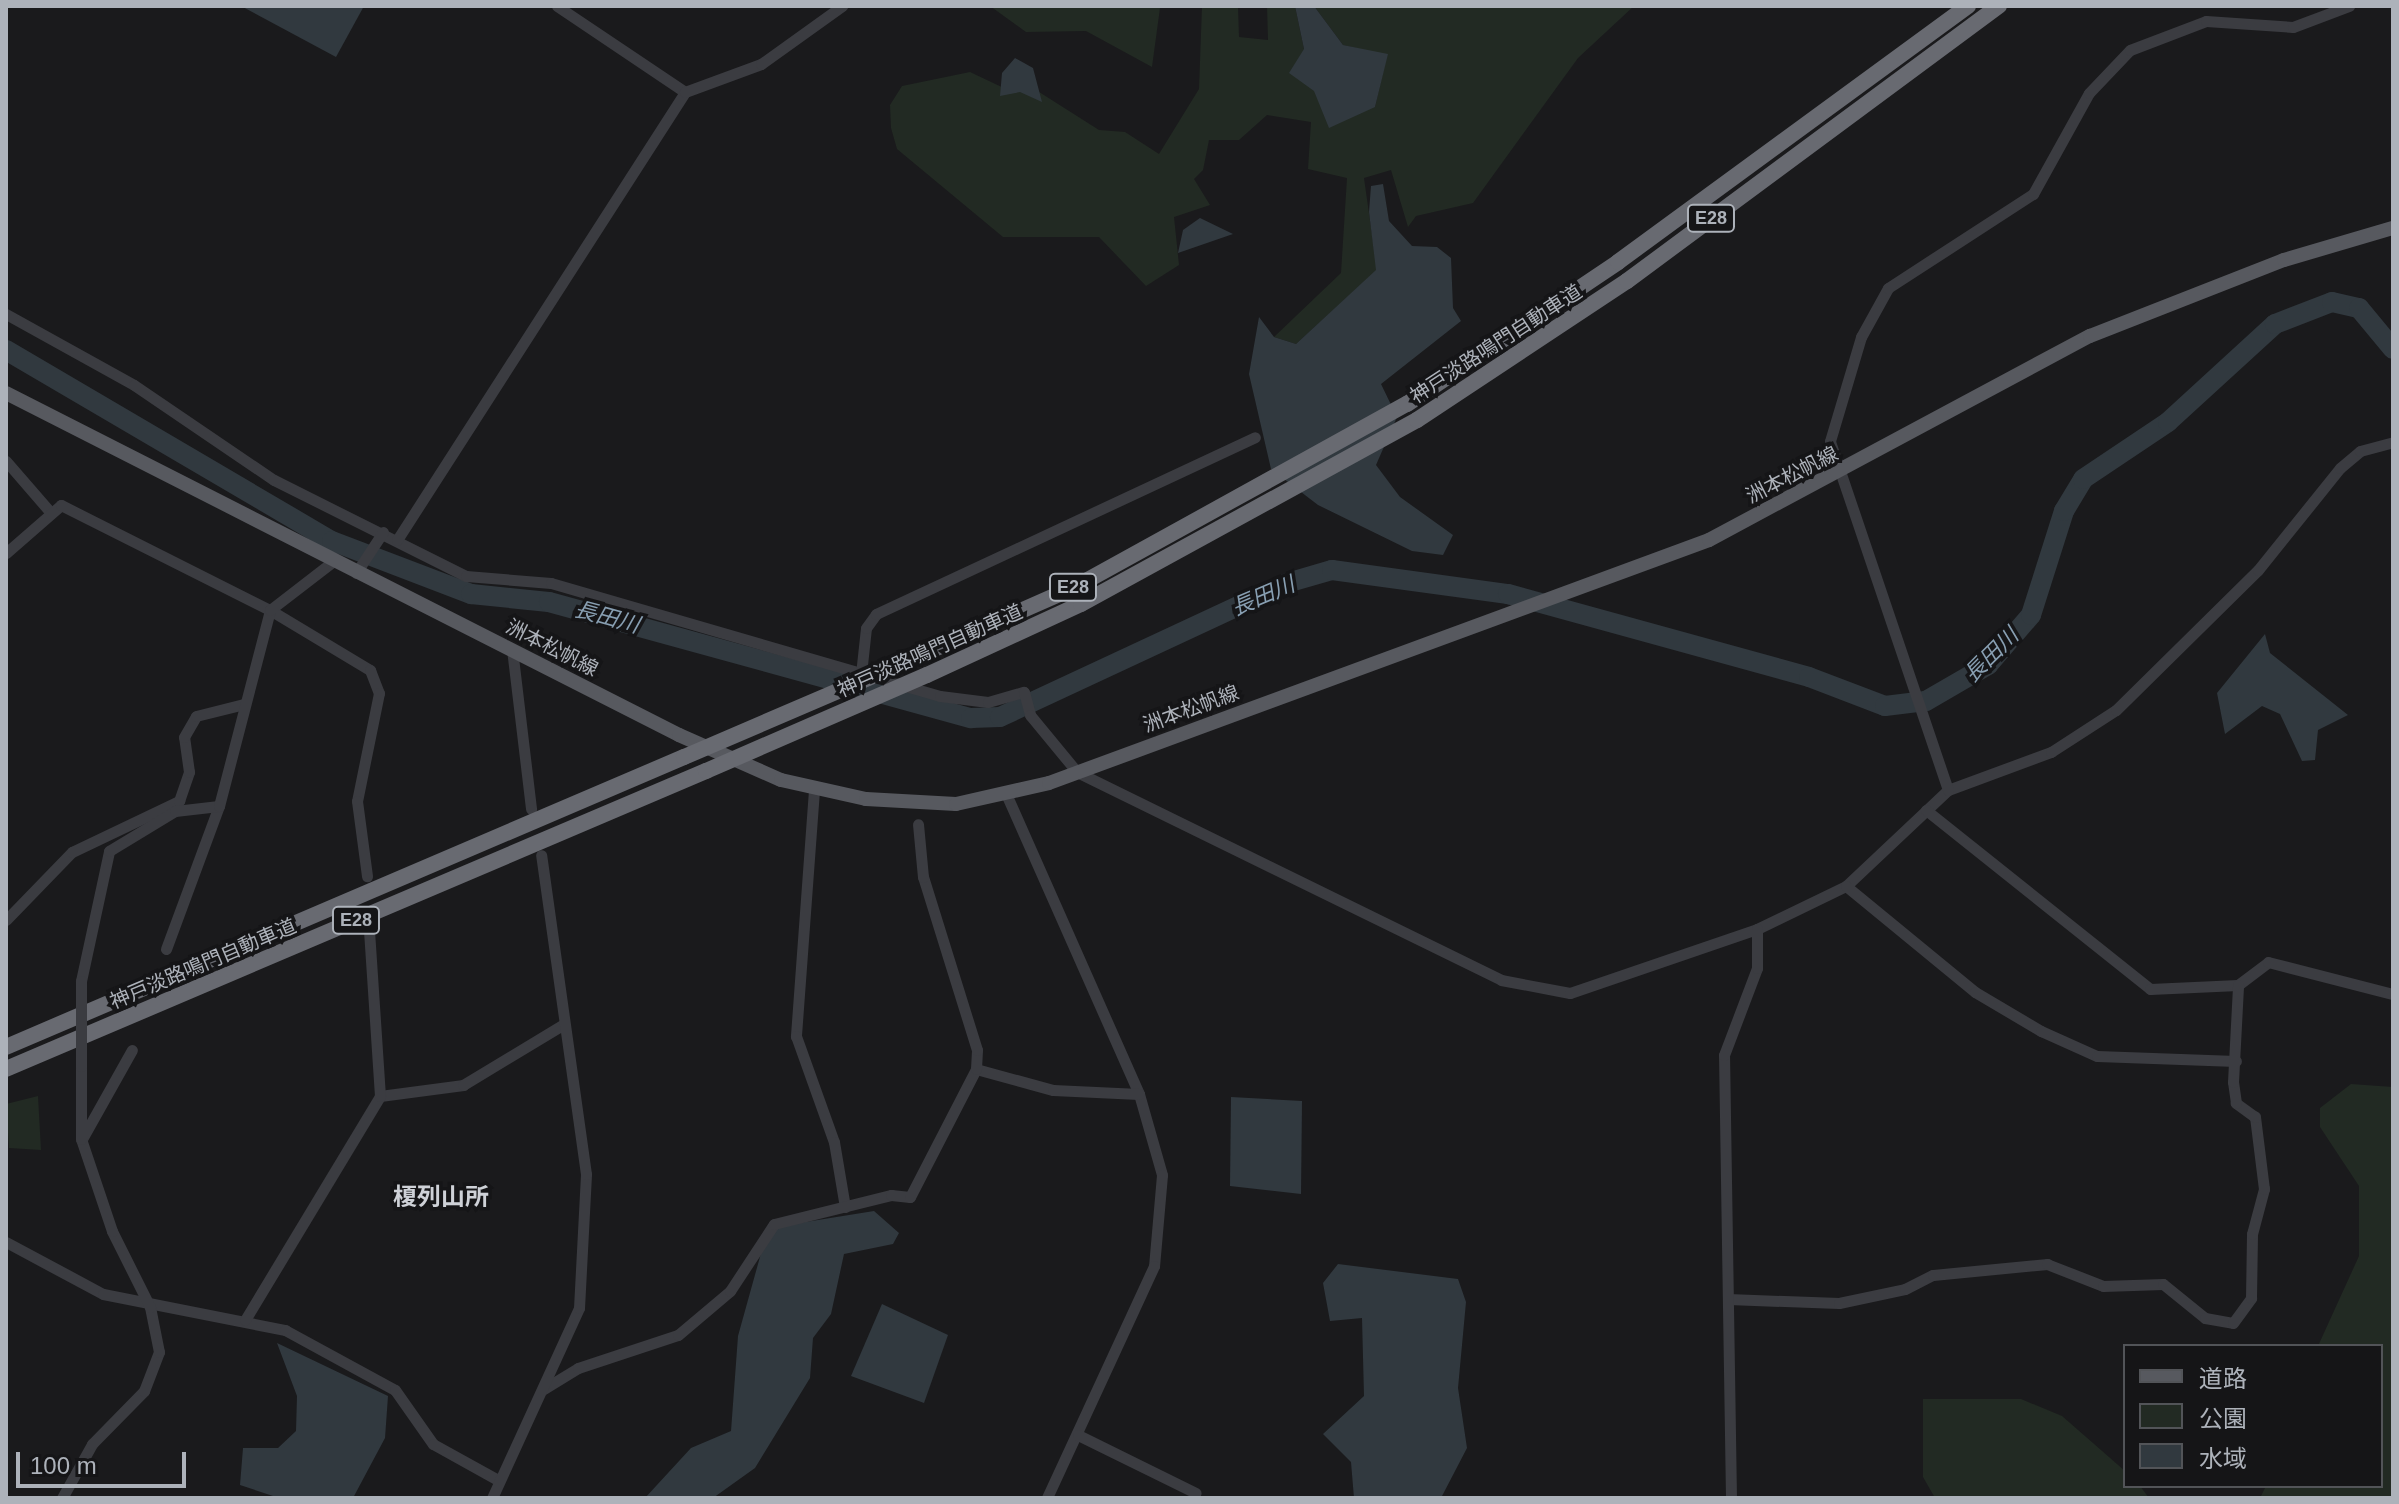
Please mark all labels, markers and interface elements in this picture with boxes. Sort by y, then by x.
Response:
road number: E28 [1685,204,1737,232]
street label: 神戸淡路鳴門自動車道 [1406,279,1586,409]
street label: 洲本松帆線 [1742,442,1842,508]
water label: 長田川 [1227,571,1299,621]
road number: E28 [1047,573,1099,601]
water label: 長田川 [572,596,642,638]
street label: 神戸淡路鳴門自動車道 [834,599,1026,703]
street label: 洲本松帆線 [502,615,602,681]
water label: 長田川 [1958,622,2024,688]
street label: 洲本松帆線 [1140,681,1242,737]
road number: E28 [330,906,382,934]
street label: 神戸淡路鳴門自動車道 [106,914,300,1014]
district label: 榎列山所 [393,1183,489,1211]
legend [2123,1344,2383,1488]
text: 道路 [2199,1365,2247,1392]
text: 公園 [2199,1405,2247,1432]
scale bar [20,1436,190,1486]
text: 水域 [2199,1445,2247,1472]
text: 100 m [30,1452,97,1479]

